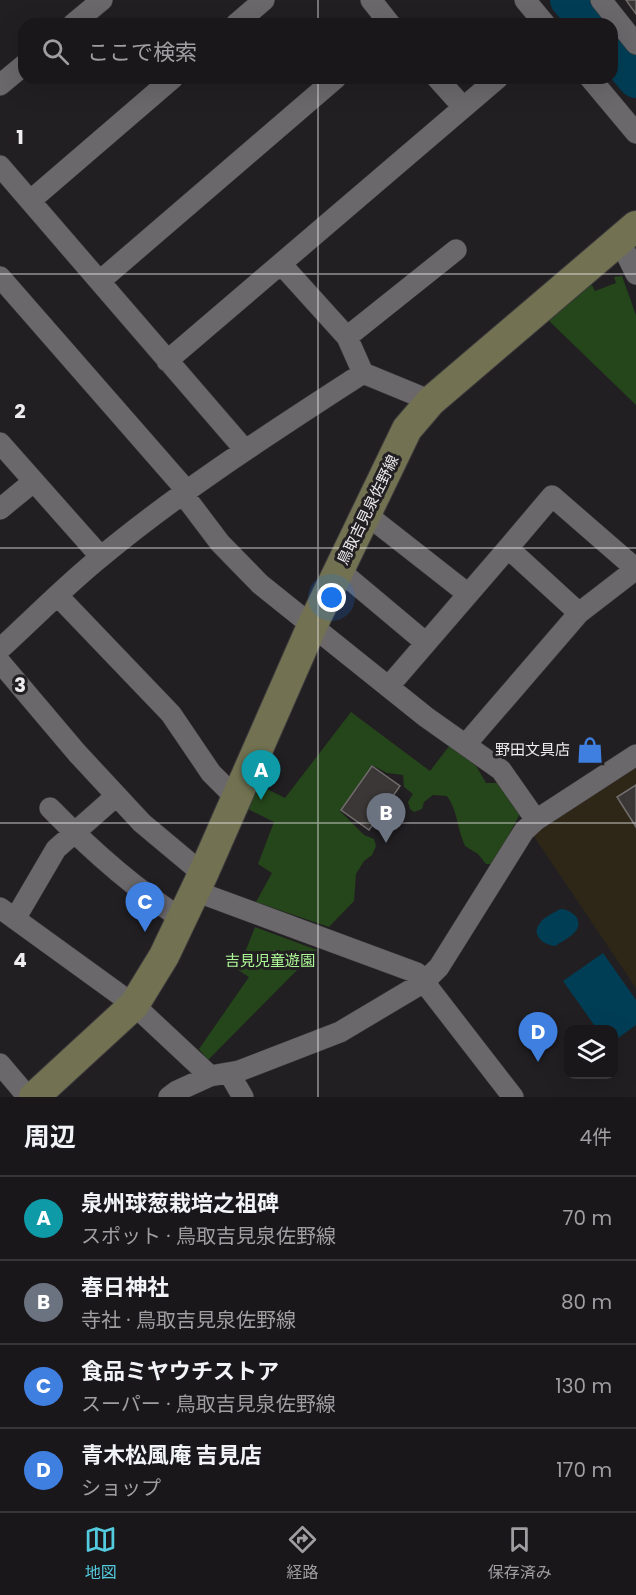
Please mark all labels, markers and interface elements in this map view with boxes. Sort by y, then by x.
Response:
search box [18,18,618,84]
icon: search [39,35,72,68]
text: ここで検索 [87,37,197,68]
text: 1 [16,123,24,151]
text: 2 [14,397,26,425]
street label: 鳥取吉見泉佐野線 [332,451,403,568]
your location [317,583,346,612]
text: 3 [14,671,26,699]
shop icon: 野田文具店 [575,735,605,765]
place label: 野田文具店 [495,739,570,760]
pin: A [242,750,280,800]
pin: B [366,794,406,843]
pin: C [126,882,164,932]
text: 4 [13,946,27,974]
park label: 吉見児童遊園 [225,950,315,971]
pin: D [518,1012,558,1062]
map controls [564,1025,618,1079]
button: layers [564,1025,618,1079]
text: 周辺 [24,1119,76,1155]
text: 4件 [579,1123,612,1151]
text: 泉州球葱栽培之祖碑 [81,1188,279,1219]
text: A [36,1204,51,1232]
text: 70 m [563,1204,612,1232]
text: スポット · 鳥取吉見泉佐野線 [81,1222,336,1250]
text: 春日神社 [81,1272,169,1303]
text: B [37,1288,50,1316]
text: 80 m [561,1288,612,1316]
text: 寺社 · 鳥取吉見泉佐野線 [81,1306,296,1334]
text: 食品ミヤウチストア [81,1356,279,1387]
text: C [36,1372,51,1400]
text: 130 m [555,1372,612,1400]
text: スーパー · 鳥取吉見泉佐野線 [81,1390,336,1418]
text: 青木松風庵 吉見店 [81,1440,262,1471]
text: D [36,1456,51,1484]
text: 170 m [556,1456,612,1484]
text: ショップ [81,1474,161,1502]
tab: 地図 [84,1523,117,1585]
tab: 経路 [286,1523,319,1585]
tab: 保存済み [488,1523,552,1585]

